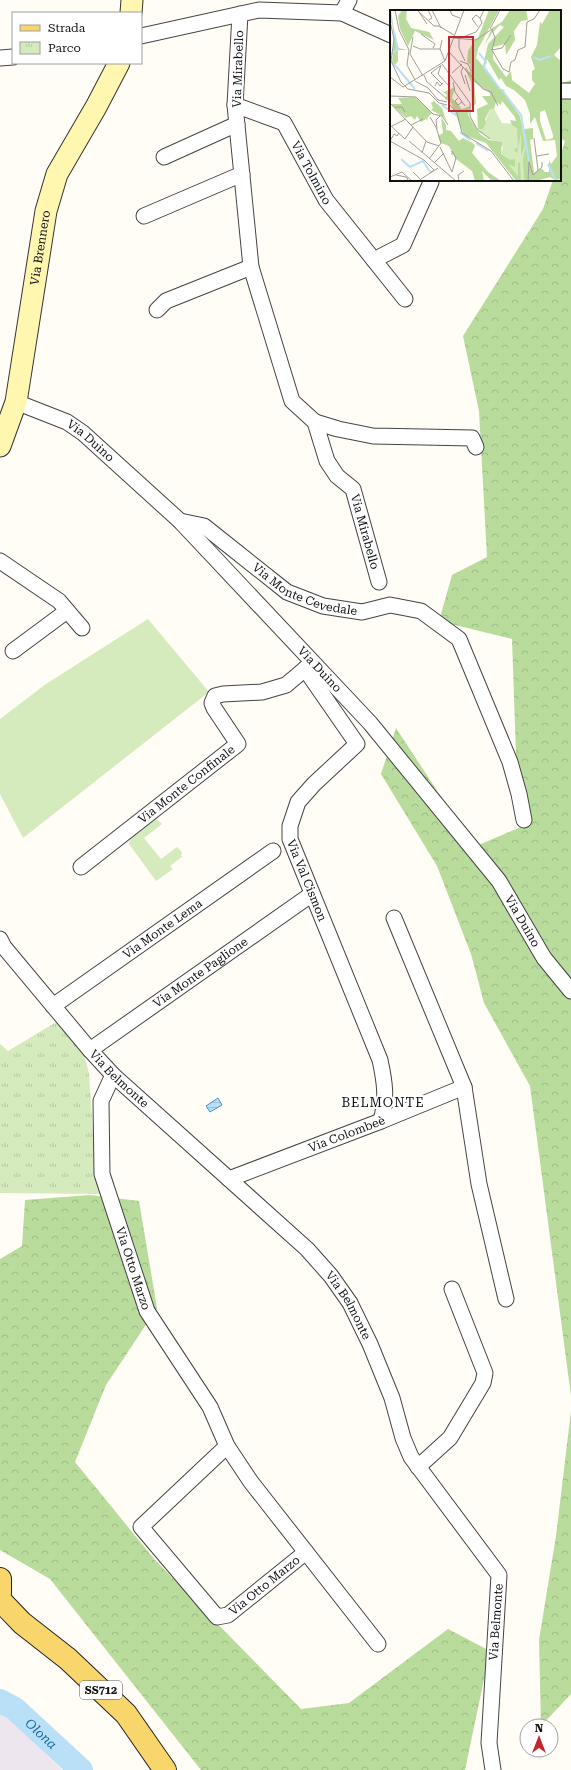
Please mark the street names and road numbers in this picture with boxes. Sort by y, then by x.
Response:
street label: Via Mirabello [230,30,246,108]
street label: Via Tolmino [288,139,334,208]
street label: Via Brennero [27,209,53,286]
street label: Via Duino [64,417,117,465]
street label: Via Mirabello [348,493,382,571]
street label: Via Monte Cevedale [250,560,359,618]
street label: Via Duino [295,644,344,695]
street label: Via Monte Confinale [135,742,238,826]
street label: Via Val Cismon [284,837,330,924]
street label: Via Duino [502,893,543,950]
street label: Via Monte Lema [120,896,205,962]
street label: Via Monte Paglione [151,934,251,1010]
street label: Via Belmonte [86,1047,152,1111]
street label: Via Colombeè [307,1113,387,1155]
street label: Via Otto Marzo [113,1225,153,1312]
street label: Via Belmonte [323,1268,374,1342]
street label: Via Otto Marzo [226,1553,303,1618]
street label: Via Belmonte [486,1583,506,1661]
road number: SS712 [80,1681,122,1699]

